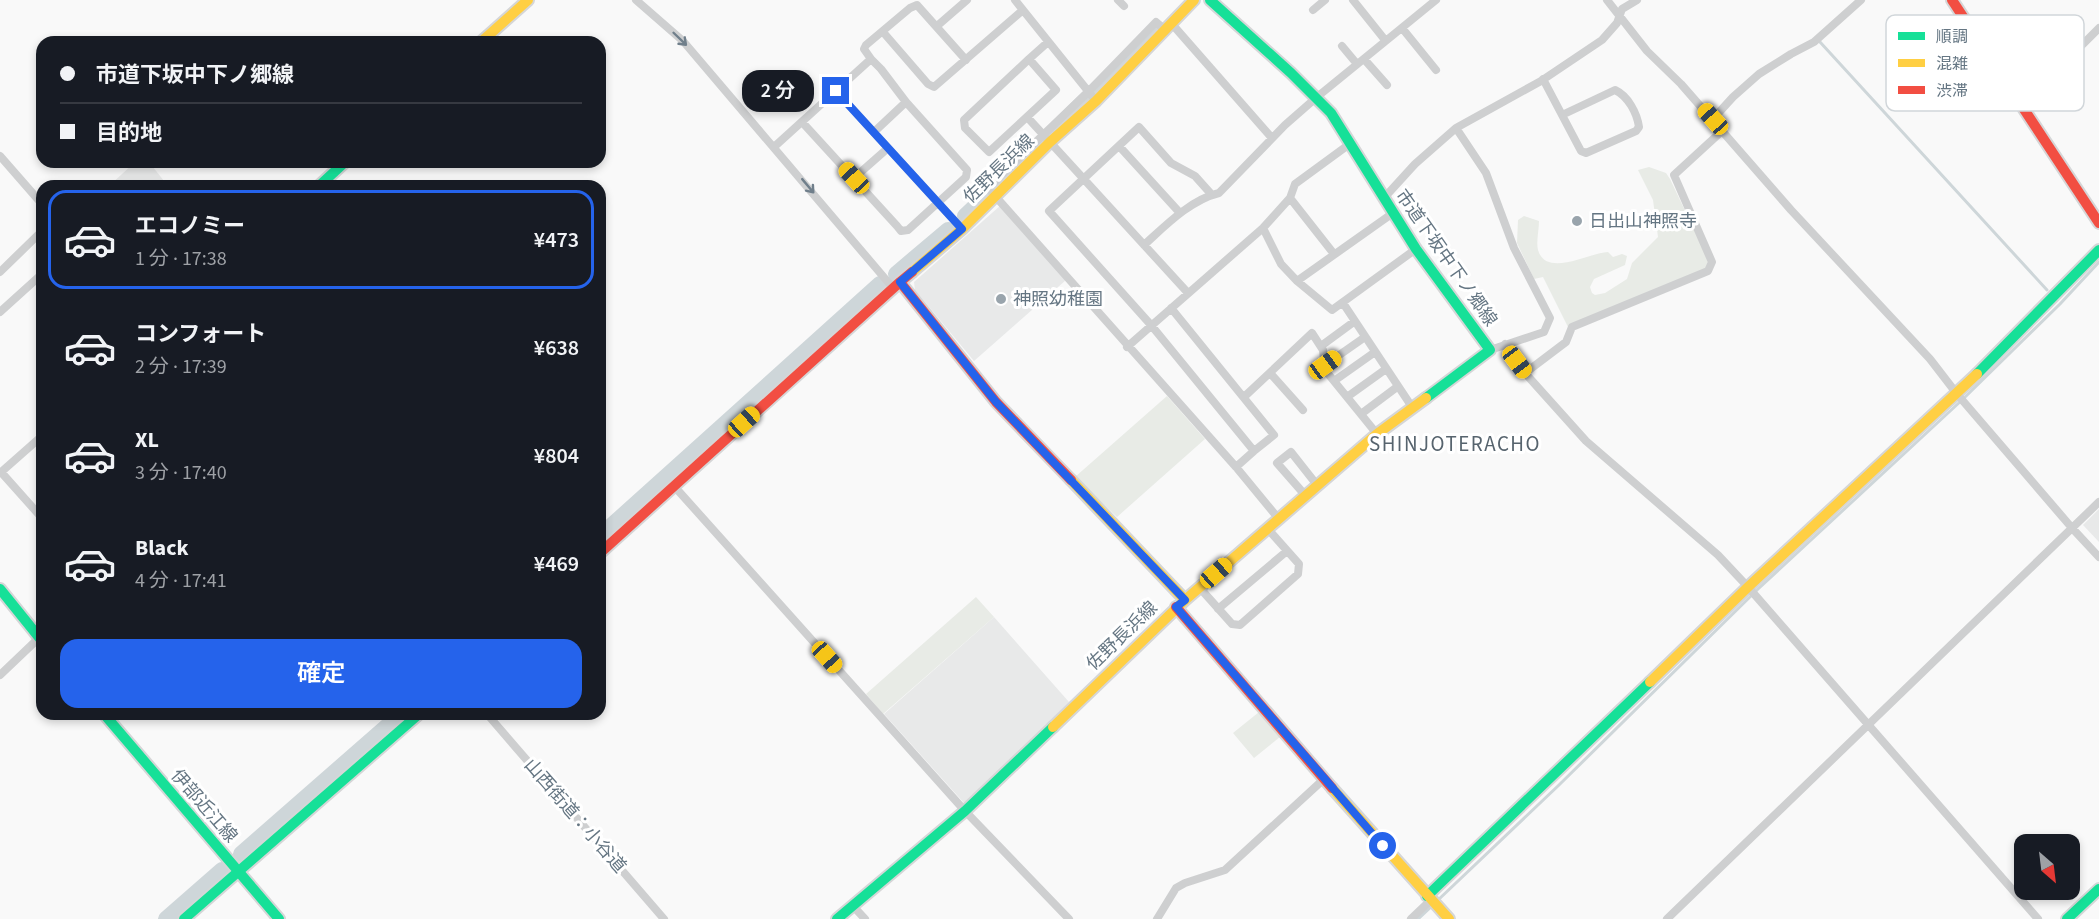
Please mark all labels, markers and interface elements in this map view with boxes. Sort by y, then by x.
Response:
legend [1886,15,2084,111]
text: 順調 [1936,26,1968,48]
one-way arrow [672,32,687,47]
text: 混雑 [1936,53,1968,75]
text: 市道下坂中下ノ郷線 [96,59,294,91]
callout: 2 分 [743,70,815,112]
text: 2 分 [761,77,795,105]
route end [822,77,849,104]
text: 渋滞 [1936,80,1968,102]
car [1694,100,1732,138]
text: 目的地 [96,117,162,149]
street label: 佐野長浜線 [958,129,1040,209]
car [835,159,873,197]
one-way arrow [801,178,814,194]
street label: 市道下坂中下ノ郷線 [1389,184,1503,332]
place label: 日出山神照寺 [1589,209,1697,234]
text: エコノミー [135,210,245,242]
icon: car [63,213,117,267]
marker: 日出山神照寺 [1570,214,1584,228]
text: ¥473 [534,224,579,256]
text: 1 分 · 17:38 [135,245,227,273]
place label: 神照幼稚園 [1013,287,1103,312]
marker: 神照幼稚園 [994,292,1008,306]
text: コンフォート [135,318,266,350]
icon: car [63,321,117,375]
text: ¥638 [534,332,579,364]
car [1499,342,1535,382]
car [1305,347,1345,383]
text: 2 分 · 17:39 [135,353,227,381]
car [725,403,763,441]
text: XL [135,424,159,456]
icon: car [63,429,117,483]
district label: SHINJOTERACHO [1369,429,1541,459]
text: ¥804 [534,440,579,472]
text: 3 分 · 17:40 [135,459,227,487]
text: Black [135,532,189,564]
icon: car [63,537,117,591]
text: ¥469 [534,548,579,580]
car [1197,554,1235,592]
text: 4 分 · 17:41 [135,567,227,595]
street label: 佐野長浜線 [1081,596,1163,676]
car [808,638,846,676]
button: 確定 [60,639,582,708]
street label: 山西街道：小谷道 [518,753,632,879]
street label: 伊部近江線 [165,764,243,848]
route start [1369,832,1396,859]
north arrow [2014,834,2080,900]
map controls [2014,834,2080,900]

